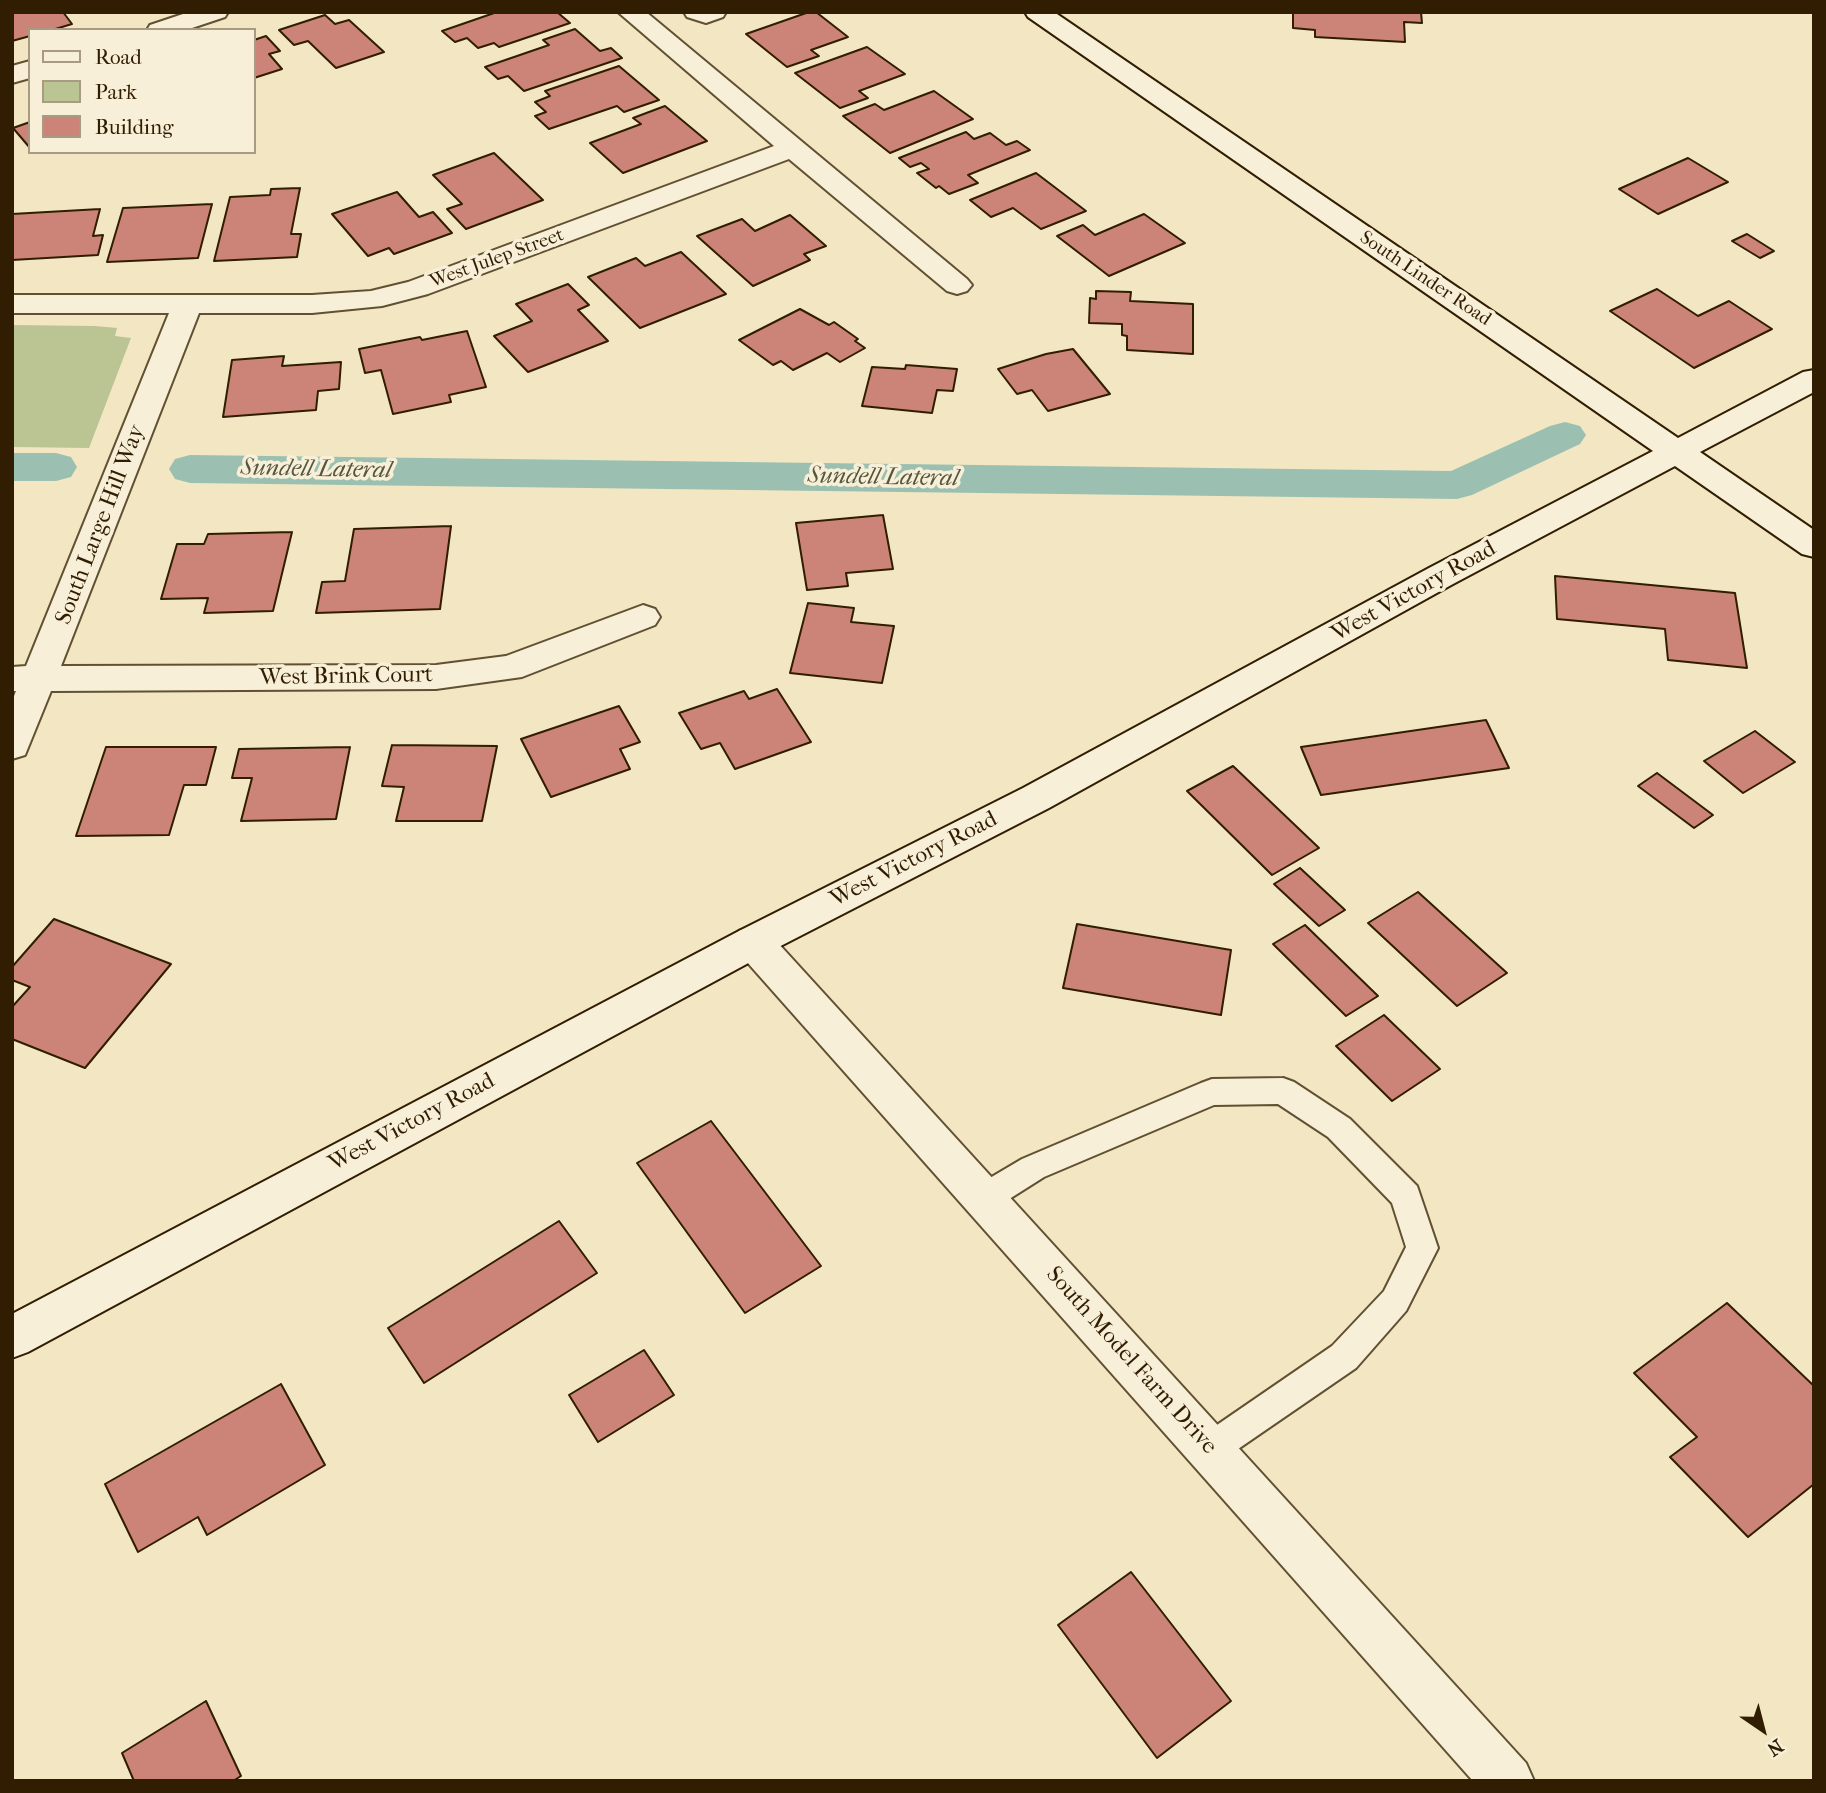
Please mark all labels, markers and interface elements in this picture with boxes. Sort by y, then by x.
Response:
legend [28,28,256,154]
text: Road [95,45,142,69]
text: Park [95,80,137,104]
text: Building [95,115,173,139]
street label: West Julep Street [427,224,567,294]
street label: South Linder Road [1355,227,1495,331]
street label: South Large Hill Way [50,421,152,629]
water label: Sundell Lateral [240,454,392,486]
water label: Sundell Lateral [807,462,959,494]
street label: West Victory Road [1327,535,1501,649]
street label: West Brink Court [259,662,433,692]
street label: West Victory Road [826,806,1002,914]
street label: West Victory Road [324,1068,500,1178]
street label: South Model Farm Drive [1040,1262,1222,1460]
north arrow [1728,1695,1798,1765]
text: N [1763,1734,1787,1760]

